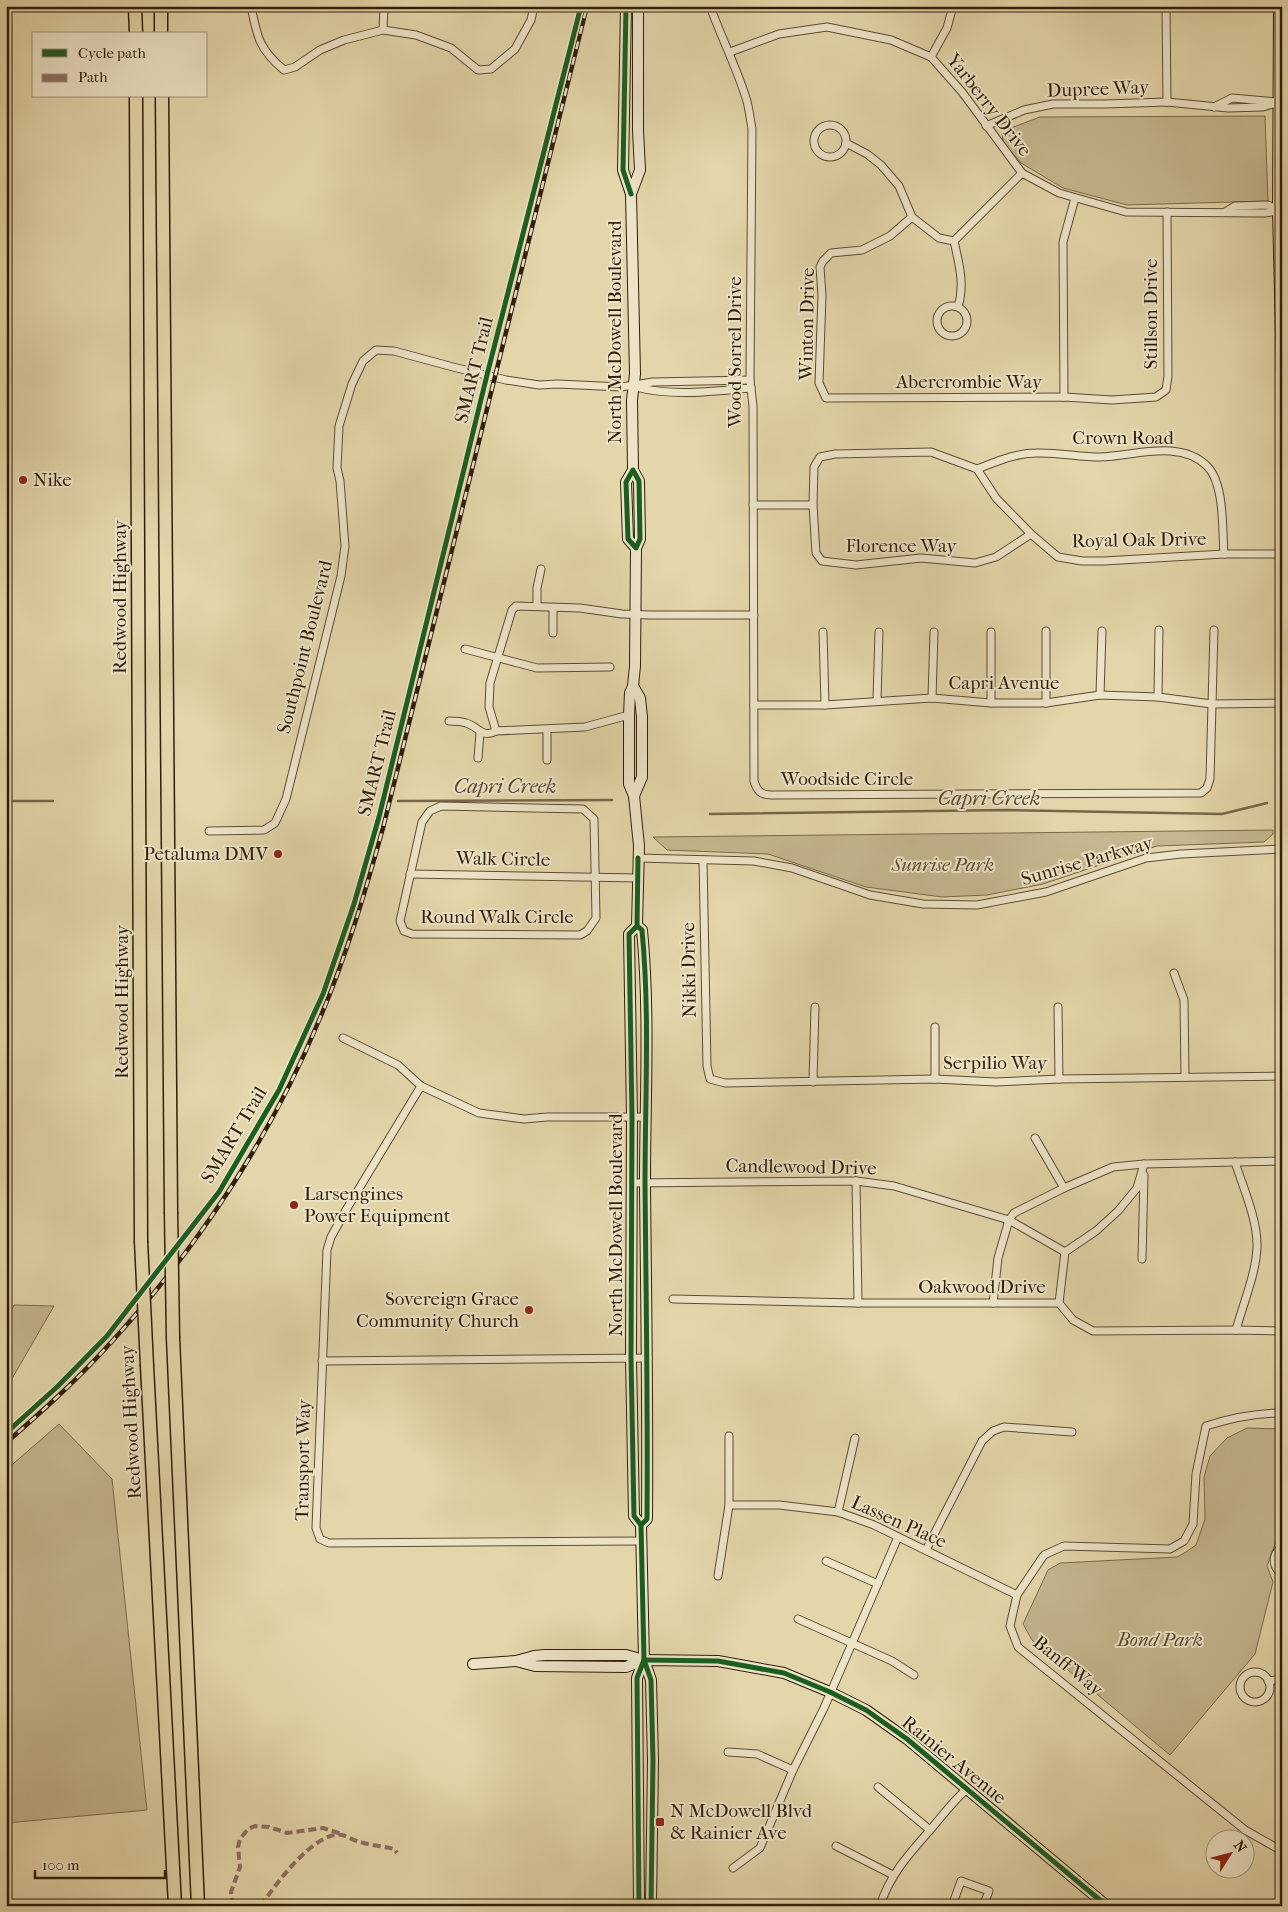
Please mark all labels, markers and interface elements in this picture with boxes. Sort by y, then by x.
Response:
legend [32,32,208,98]
text: Cycle path [78,44,146,62]
street label: Yarberry Drive [941,48,1036,161]
text: Path [78,68,108,86]
street label: Dupree Way [1047,76,1150,102]
street label: North McDowell Boulevard [604,220,626,444]
street label: Stillson Drive [1140,259,1162,369]
street label: Winton Drive [795,267,819,382]
street label: Wood Sorrel Drive [724,276,746,429]
street label: SMART Trail [450,315,498,425]
street label: Abercrombie Way [895,371,1043,393]
street label: Crown Road [1072,427,1174,449]
place label: Nike [33,469,72,491]
marker: Nike [17,474,29,486]
street label: Redwood Highway [109,519,131,674]
street label: Royal Oak Drive [1071,528,1207,552]
street label: Florence Way [845,535,957,557]
street label: Southpoint Boulevard [273,557,337,736]
street label: Capri Avenue [949,672,1059,694]
street label: SMART Trail [353,708,401,818]
street label: Woodside Circle [780,768,913,790]
water label: Capri Creek [454,775,556,798]
water label: Capri Creek [938,787,1040,810]
street label: Sunrise Parkway [1019,831,1156,890]
place label: Petaluma DMV [143,843,269,865]
street label: Walk Circle [455,847,550,871]
marker: Petaluma DMV [272,848,284,860]
park label: Sunrise Park [891,854,994,876]
street label: Round Walk Circle [420,906,574,928]
street label: Nikki Drive [677,922,701,1018]
street label: Redwood Highway [111,924,133,1079]
street label: Serpilio Way [943,1052,1048,1074]
street label: SMART Trail [197,1083,271,1187]
street label: North McDowell Boulevard [605,1113,627,1337]
street label: Candlewood Drive [725,1155,877,1179]
place label: Larsengines Power Equipment [304,1183,451,1227]
marker: Larsengines Power Equipment [288,1199,300,1211]
street label: Oakwood Drive [918,1276,1046,1298]
place label: Sovereign Grace Community Church [356,1288,519,1332]
marker: Sovereign Grace Community Church [523,1304,535,1316]
street label: Redwood Highway [116,1344,146,1500]
street label: Transport Way [291,1398,315,1521]
street label: Lassen Place [848,1491,950,1553]
park label: Bond Park [1116,1629,1203,1651]
street label: Banff Way [1029,1631,1108,1701]
street label: Rainier Avenue [897,1711,1011,1809]
place label: N McDowell Blvd & Rainier Ave [670,1800,813,1844]
marker: N McDowell Blvd & Rainier Ave [654,1816,666,1828]
north arrow [1206,1830,1256,1880]
text: N [1230,1837,1250,1856]
scale bar [35,1847,165,1879]
text: 100 m [42,1856,80,1874]

